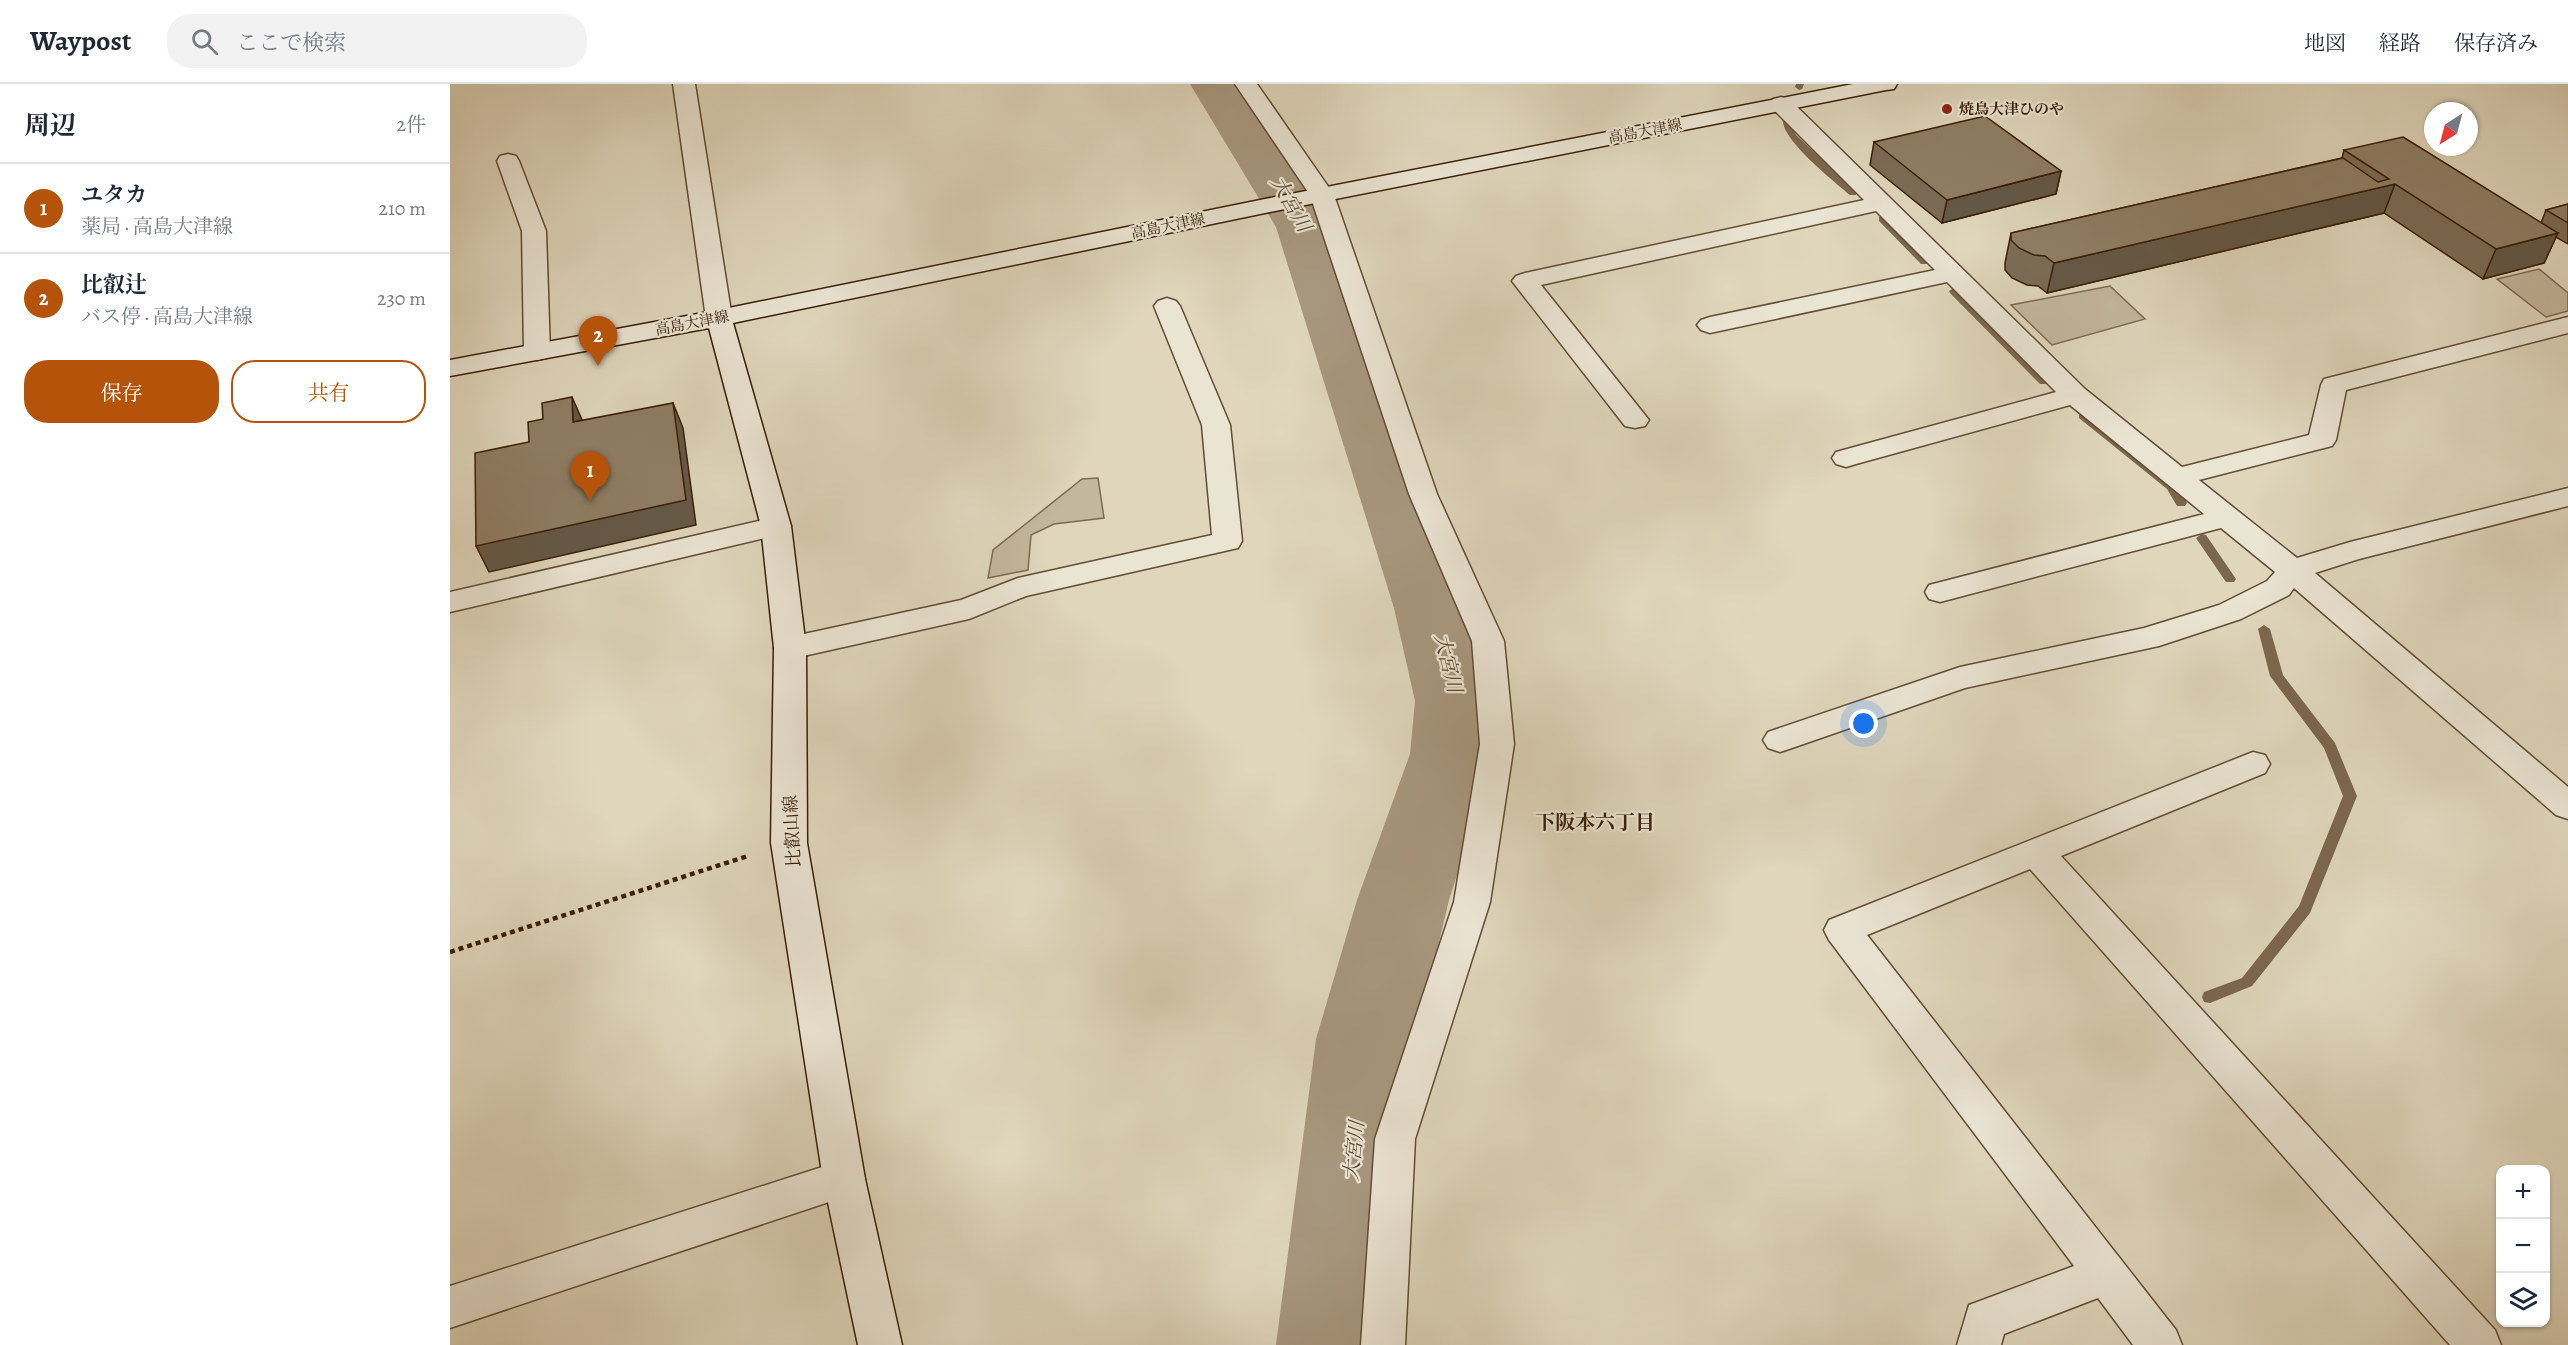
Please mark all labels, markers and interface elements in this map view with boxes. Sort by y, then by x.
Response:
search box [167,14,587,68]
text: Waypost [30,22,131,60]
icon: search [188,25,221,58]
text: ここで検索 [236,28,346,58]
text: 地図 [2304,29,2346,57]
text: 経路 [2379,29,2421,57]
text: 保存済み [2454,29,2538,57]
place label: 焼鳥大津ひのや [1959,99,2064,119]
marker: 焼鳥大津ひのや [1940,102,1954,116]
north arrow [2424,102,2478,156]
text: 周辺 [24,108,76,143]
text: 2件 [397,111,426,138]
street label: 高島大津線 [1606,114,1684,148]
water label: 大宮川 [1264,171,1319,238]
text: ユタカ [81,180,147,210]
text: 1 [40,195,47,222]
text: 210 m [378,195,426,222]
street label: 高島大津線 [1129,208,1207,244]
text: 薬局 · 高島大津線 [81,213,233,240]
text: 比叡辻 [81,270,147,300]
text: 2 [39,285,48,312]
text: 230 m [377,285,426,312]
text: バス停 · 高島大津線 [81,303,253,330]
street label: 高島大津線 [653,306,731,340]
pin: 2 [578,316,618,366]
button: 保存 [24,360,219,423]
button: 共有 [231,360,426,423]
pin: 1 [570,452,610,501]
water label: 大宮川 [1428,631,1469,697]
your location [1849,709,1878,738]
street label: 比叡山線 [778,794,806,868]
district label: 下阪本六丁目 [1535,809,1655,836]
water label: 大宮川 [1337,1118,1371,1182]
map controls [2496,1165,2550,1327]
button: + [2496,1165,2550,1219]
button: − [2496,1219,2550,1273]
button: layers [2496,1273,2550,1327]

